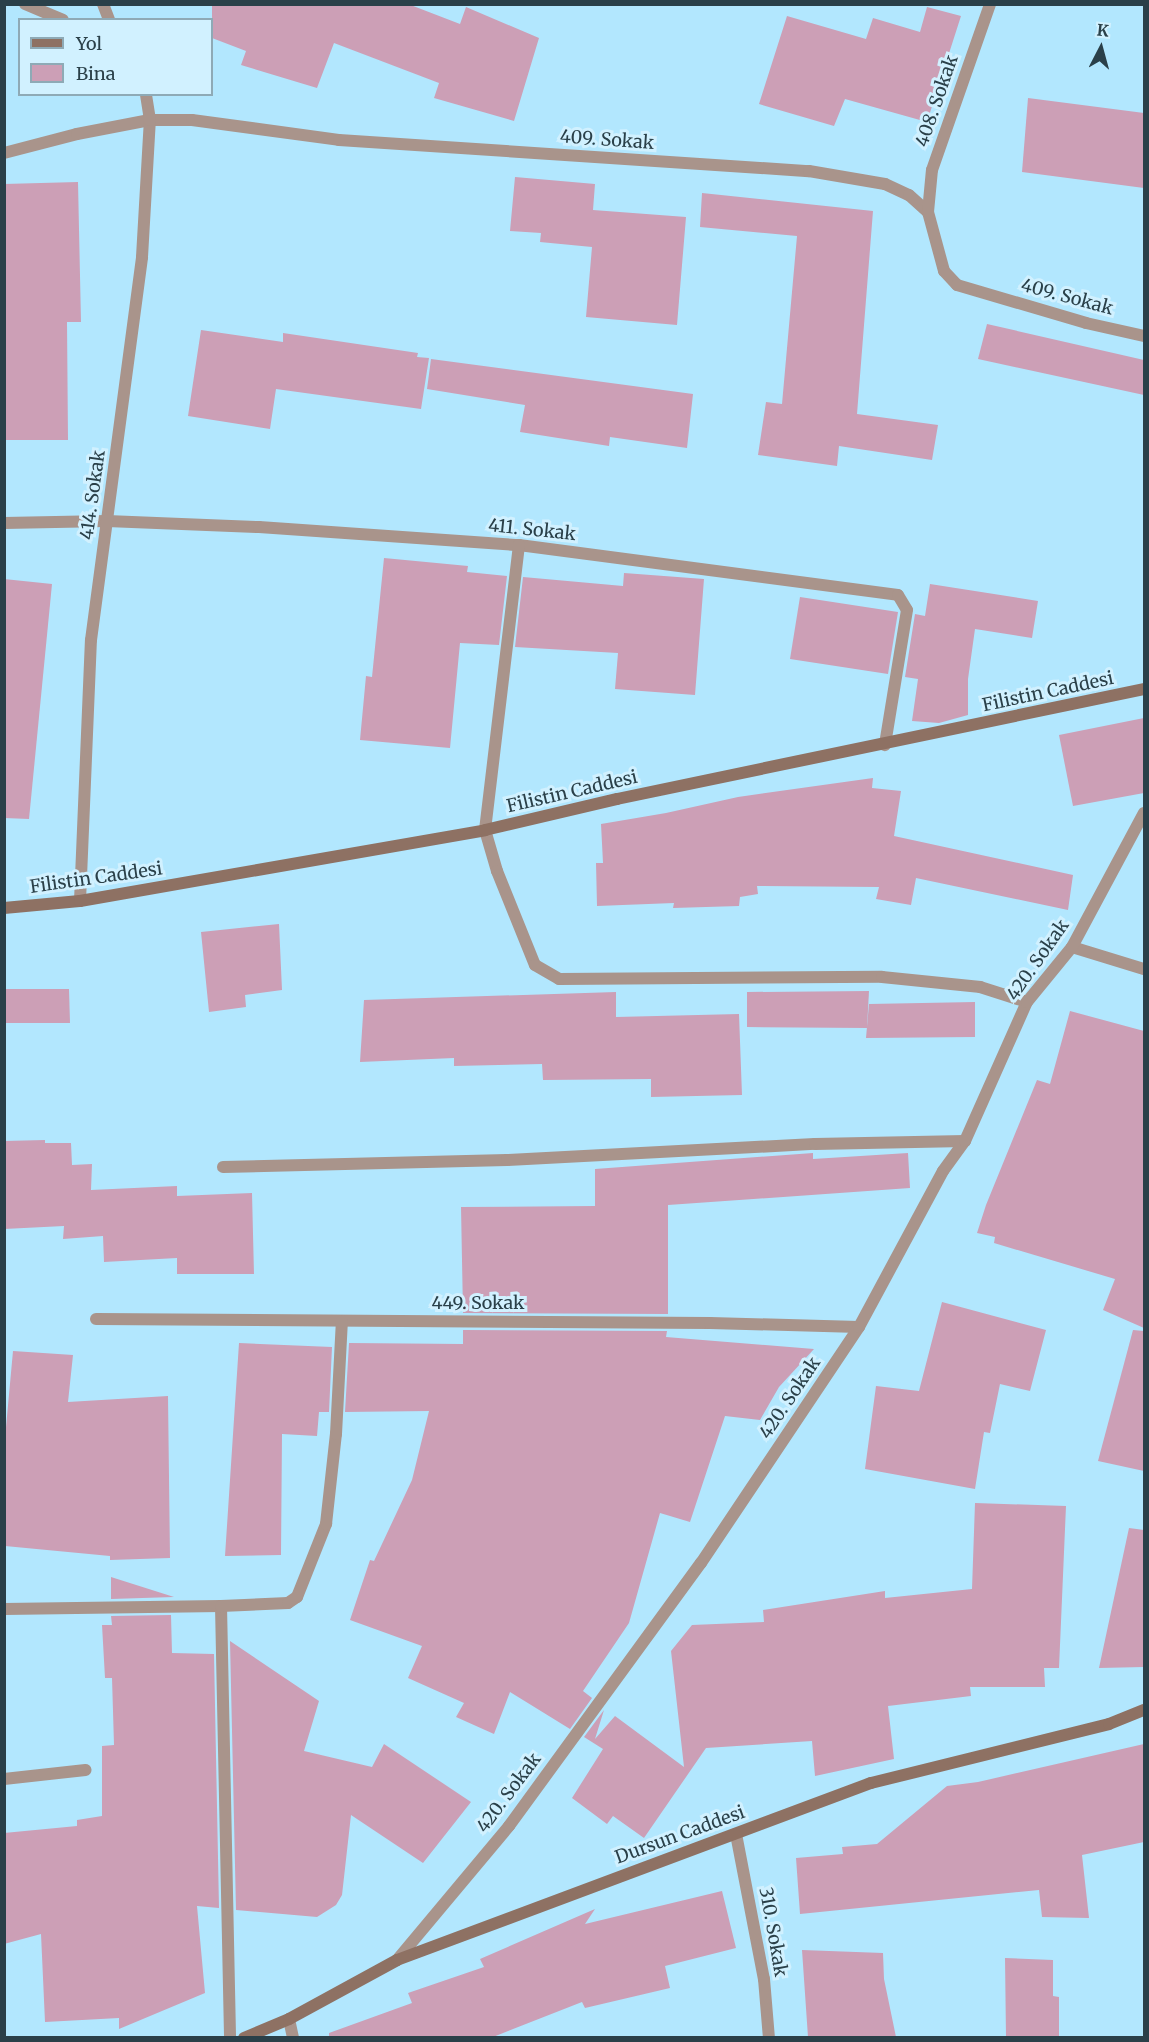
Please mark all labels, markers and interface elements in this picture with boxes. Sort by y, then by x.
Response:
legend [18,18,213,96]
north arrow [1071,18,1131,78]
text: K [1096,20,1110,41]
text: Yol [76,32,102,55]
street label: 408. Sokak [911,52,963,150]
text: Bina [76,62,115,85]
street label: 409. Sokak [559,126,655,154]
street label: 409. Sokak [1019,274,1115,320]
street label: 414. Sokak [76,449,110,541]
street label: 411. Sokak [487,515,577,545]
street label: Filistin Caddesi [980,668,1116,716]
street label: Filistin Caddesi [505,766,639,818]
street label: Filistin Caddesi [28,858,164,898]
street label: 420. Sokak [1002,915,1074,1005]
street label: 449. Sokak [431,1292,525,1314]
street label: 420. Sokak [755,1353,825,1443]
street label: 420. Sokak [472,1749,546,1837]
street label: Dursun Caddesi [612,1802,748,1868]
street label: 310. Sokak [755,1886,791,1978]

